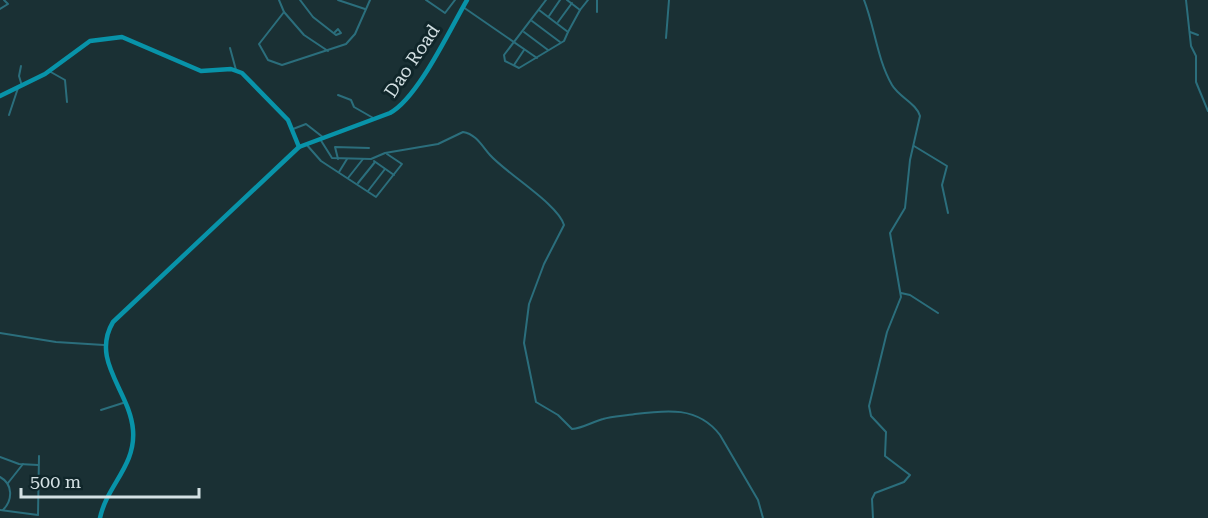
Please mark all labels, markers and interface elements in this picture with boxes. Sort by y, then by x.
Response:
street label: Dao Road [380,20,444,101]
scale bar [21,461,200,499]
text: 500 m [30,471,81,492]

